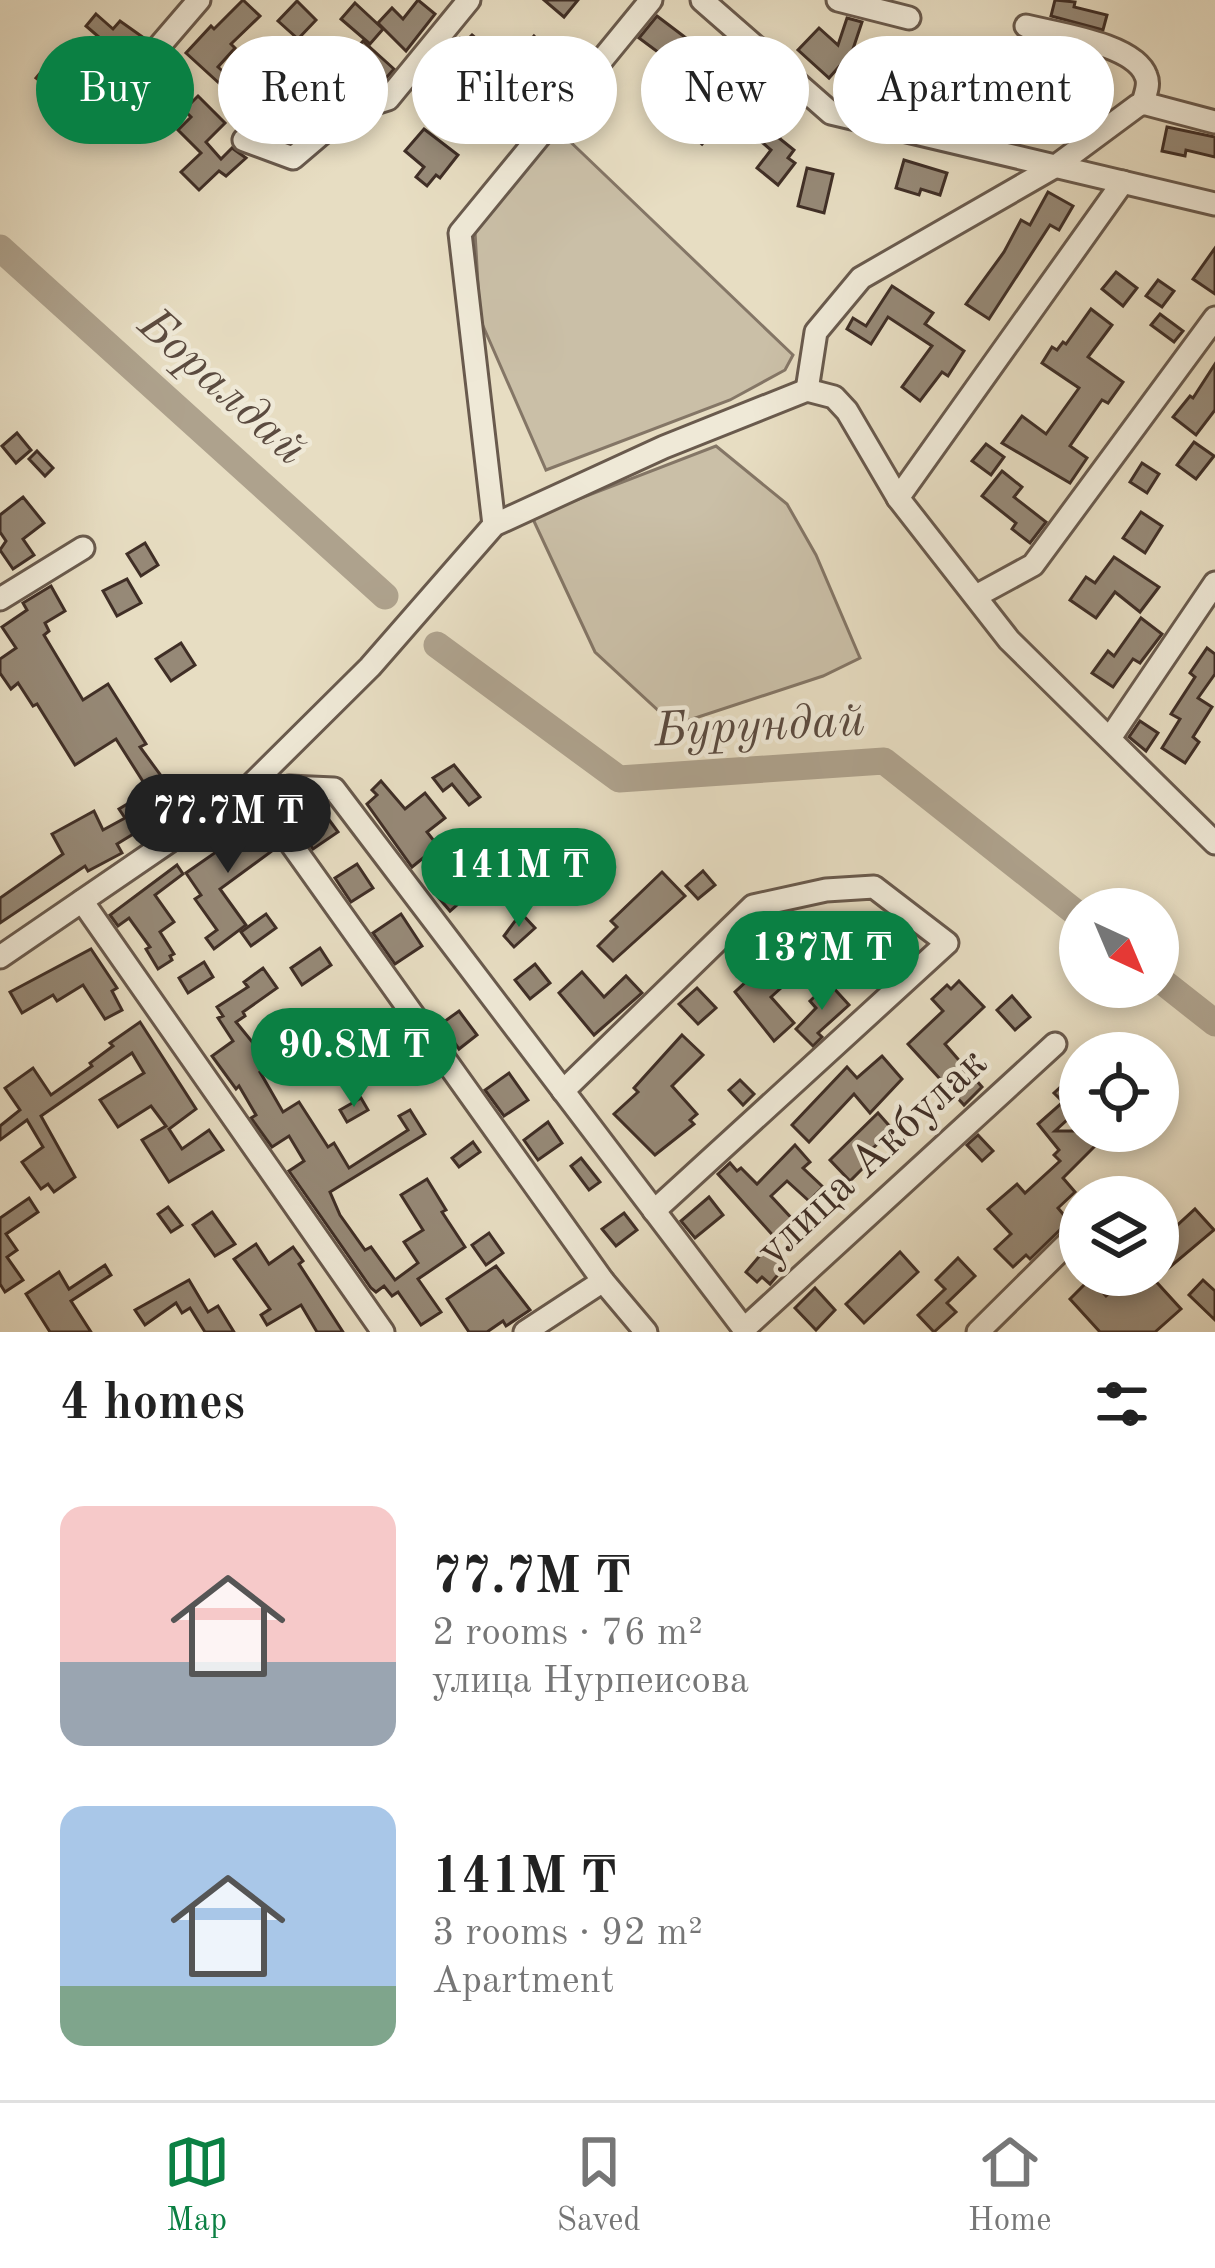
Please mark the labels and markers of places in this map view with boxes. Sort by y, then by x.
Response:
pin: 77.7M ₸ [117,774,339,876]
pin: 141M ₸ [421,828,617,930]
pin: 137M ₸ [724,911,920,1013]
pin: 90.8M ₸ [243,1008,465,1110]

